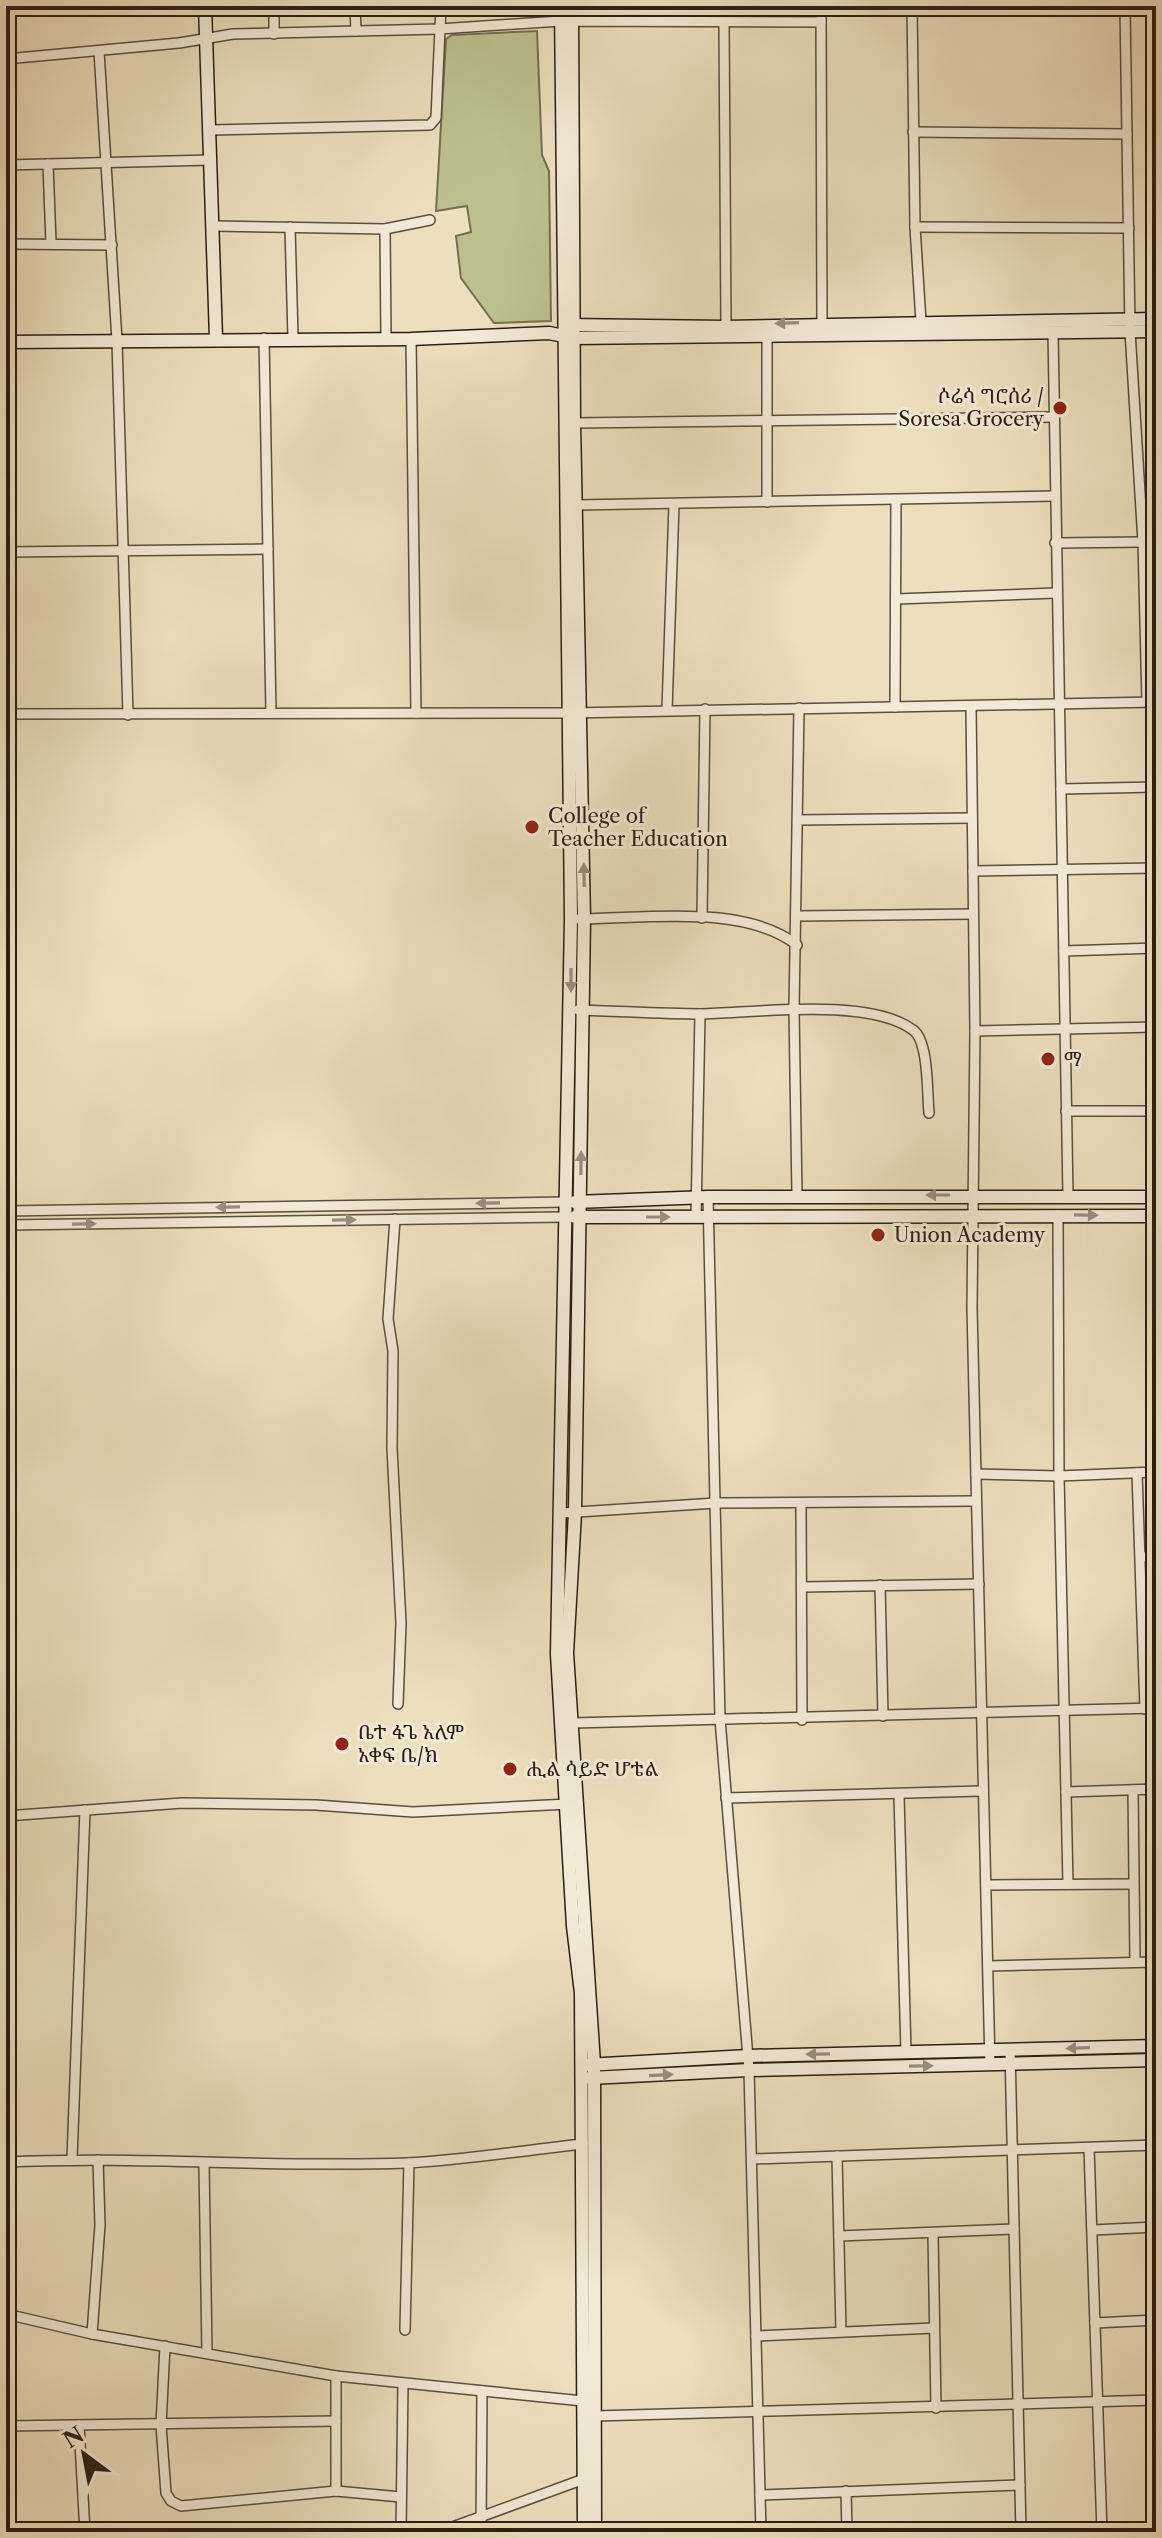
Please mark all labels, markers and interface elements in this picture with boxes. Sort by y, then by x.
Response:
one-way arrow [774,317,799,330]
place label: ሶሬሳ ግሮሰሪ / Soresa Grocery [898,384,1045,431]
marker: ሶሬሳ ግሮሰሪ / Soresa Grocery [1051,399,1069,417]
place label: College of Teacher Education [548,804,728,851]
marker: College of Teacher Education [523,818,541,836]
one-way arrow [577,862,590,887]
one-way arrow [565,968,577,993]
place label: ማ [1064,1047,1082,1071]
marker: ማ [1039,1050,1057,1068]
one-way arrow [575,1150,587,1175]
one-way arrow [925,1189,950,1201]
one-way arrow [475,1197,500,1210]
one-way arrow [215,1200,240,1213]
one-way arrow [1074,1209,1099,1222]
one-way arrow [646,1211,671,1223]
one-way arrow [332,1214,357,1226]
one-way arrow [72,1218,97,1230]
place label: Union Academy [894,1223,1046,1247]
marker: Union Academy [869,1226,887,1244]
place label: ቤተ ፋጌ አለም አቀፍ ቤ/ክ [358,1720,464,1767]
marker: ቤተ ፋጌ አለም አቀፍ ቤ/ክ [333,1735,351,1753]
place label: ሒል ሳይድ ሆቴል [526,1757,659,1781]
marker: ሒል ሳይድ ሆቴል [501,1760,519,1778]
one-way arrow [1065,2042,1090,2055]
one-way arrow [805,2048,830,2061]
one-way arrow [909,2060,934,2073]
one-way arrow [649,2068,674,2081]
north arrow [44,2414,124,2494]
text: N [58,2421,89,2454]

